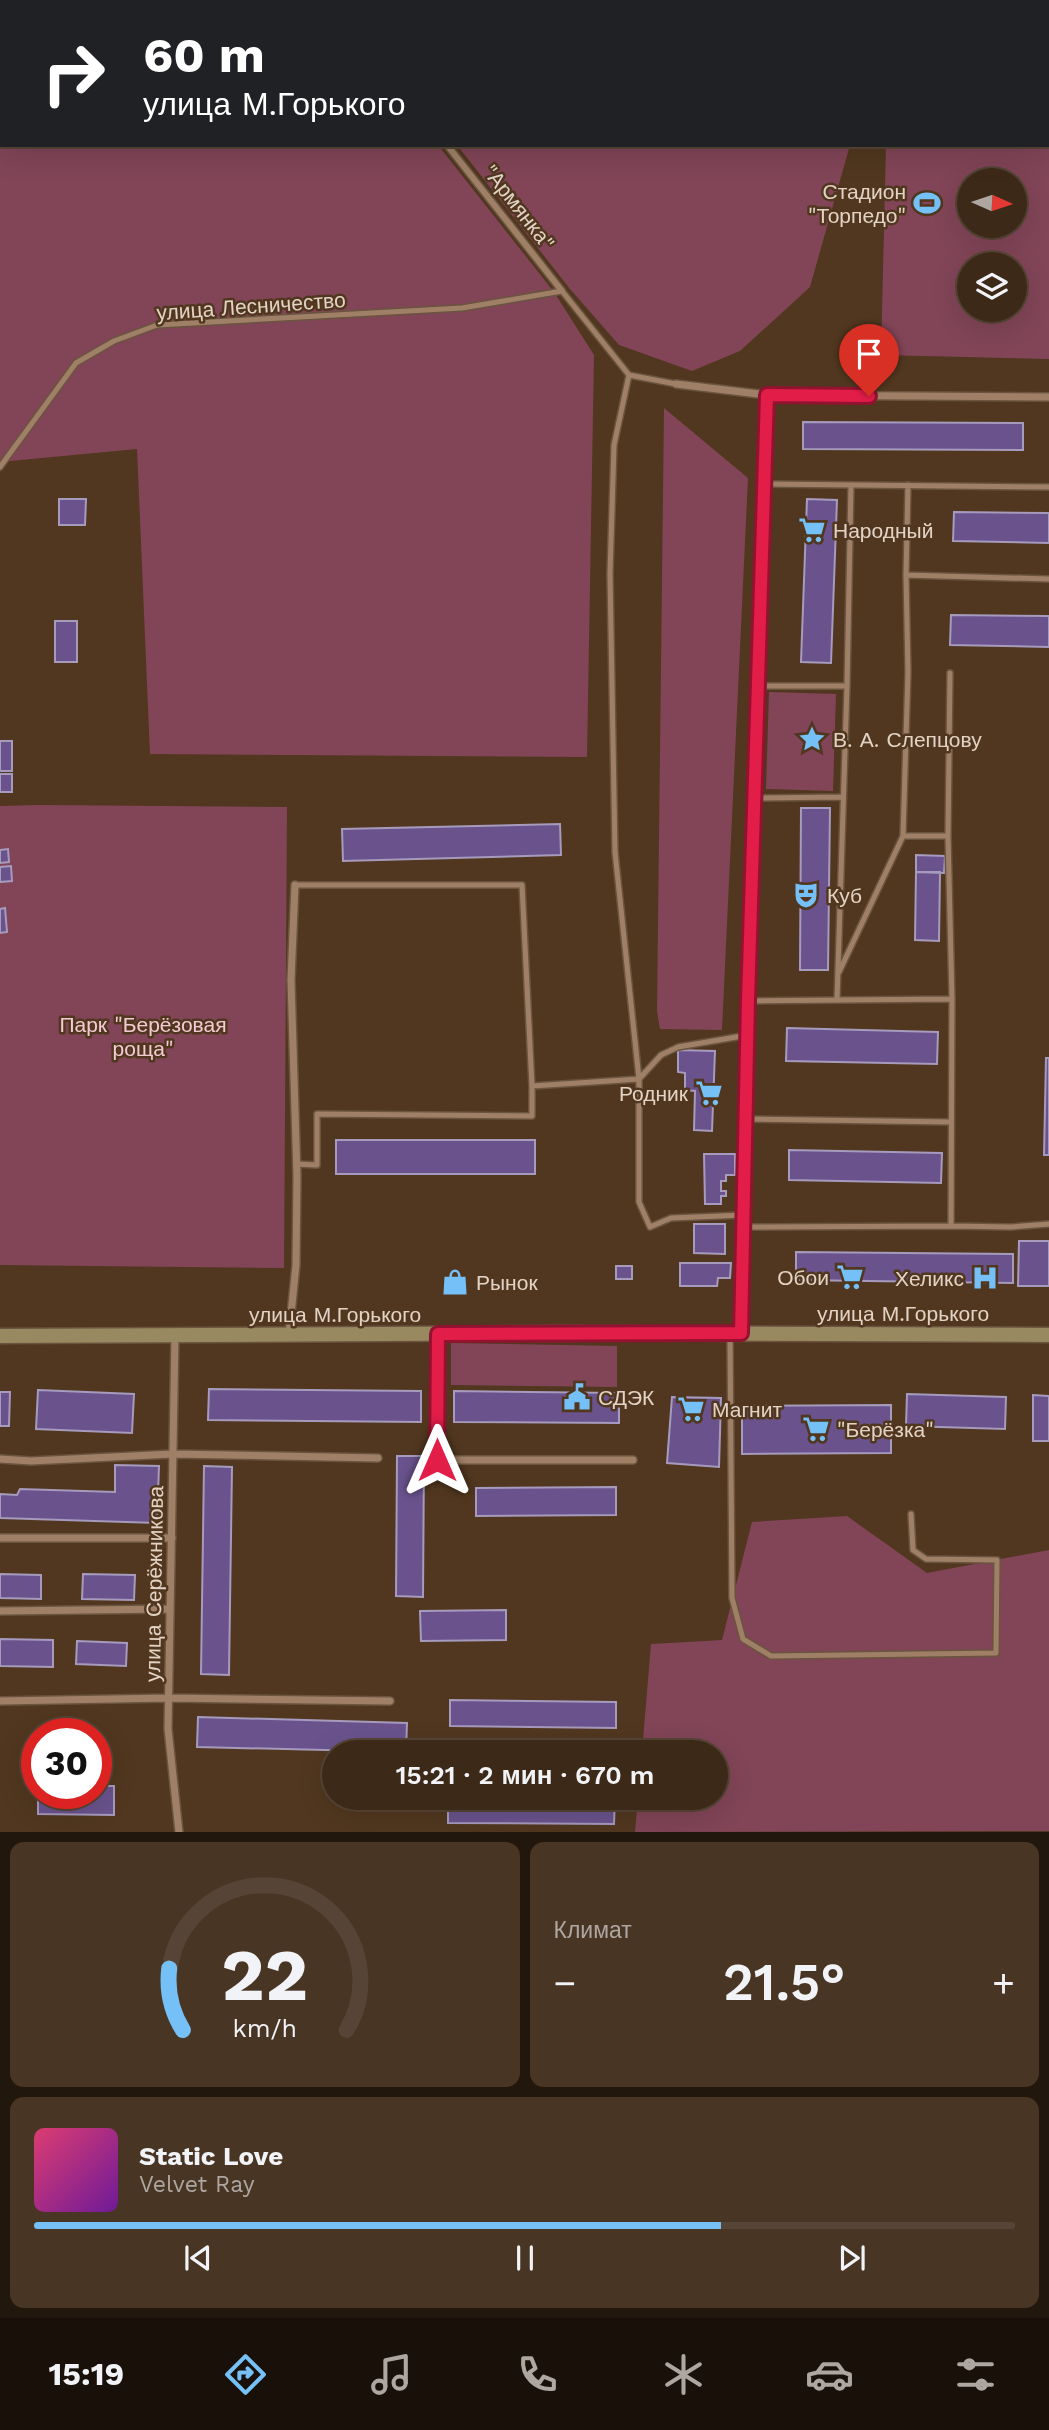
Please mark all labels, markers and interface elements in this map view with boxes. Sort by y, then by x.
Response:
text: 60 m [143,26,265,84]
icon: right [28,28,119,119]
text: улица М.Горького [143,85,405,123]
street label: "Армянка" [478,159,560,255]
north arrow [957,168,1027,238]
map controls [957,168,1027,322]
place label: Стадион "Торпедо" [808,179,906,228]
sports icon: Стадион "Торпедо" [912,188,942,218]
button: layers [957,252,1027,322]
street label: улица Лесничество [156,287,346,325]
pin [839,324,899,396]
icon: arrive [850,335,888,373]
supermarket icon: Народный [797,515,827,545]
place label: Народный [833,518,933,543]
place icon: В. А. Слепцову [797,724,827,754]
place label: В. А. Слепцову [833,727,982,752]
theatre icon: Куб [791,880,821,910]
place label: Куб [827,883,862,908]
park label: Парк "Берёзовая роща" [59,1012,227,1061]
supermarket icon: Родник [694,1078,724,1108]
place label: Родник [619,1081,689,1106]
supermarket icon: Обои [835,1262,865,1292]
hospital icon: Хеликс [970,1263,1000,1293]
place label: Обои [777,1265,829,1290]
place label: Хеликс [895,1266,964,1291]
shop icon: Рынок [440,1267,470,1297]
place label: Рынок [476,1270,538,1295]
street label: улица М.Горького [817,1301,989,1326]
street label: улица М.Горького [249,1302,421,1327]
public building icon: СДЭК [562,1382,592,1412]
place label: СДЭК [598,1385,655,1410]
supermarket icon: Магнит [676,1394,706,1424]
place label: Магнит [712,1397,782,1422]
supermarket icon: "Берёзка" [801,1414,831,1444]
place label: "Берёзка" [837,1417,934,1442]
position arrow [400,1423,474,1497]
street label: улица Серёжникова [140,1485,168,1682]
speed limit sign: 30 [21,1718,112,1809]
text: 15:21 · 2 мин · 670 m [396,1760,654,1790]
text: Климат [554,1917,632,1944]
text: 22 [221,1933,308,2019]
text: 21.5° [723,1952,845,2013]
text: − [554,1961,576,2005]
text: + [992,1961,1015,2005]
text: km/h [233,2014,297,2043]
text: Static Love [139,2141,283,2171]
text: Velvet Ray [139,2171,255,2198]
icon: previous [179,2239,217,2277]
icon: pause [506,2239,544,2277]
icon: next [833,2239,871,2277]
icon: directions [221,2350,270,2399]
icon: music [367,2350,416,2399]
icon: phone [513,2350,562,2399]
icon: climate [659,2350,708,2399]
icon: car [805,2350,854,2399]
icon: filters [951,2350,1000,2399]
text: 15:19 [49,2355,124,2393]

